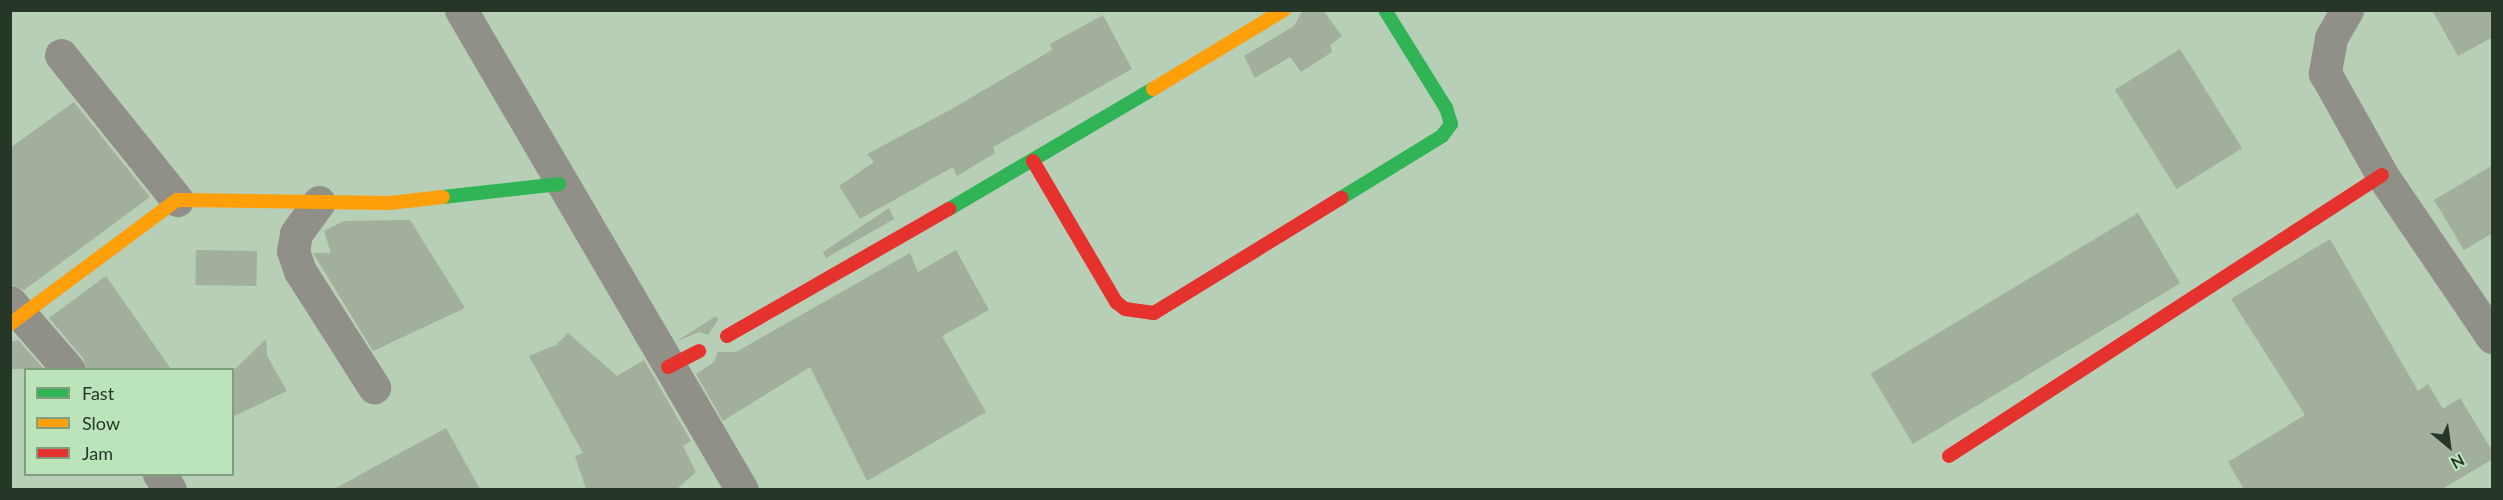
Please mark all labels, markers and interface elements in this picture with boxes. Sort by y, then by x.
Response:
legend [24,368,234,476]
text: Fast [82,382,114,404]
text: Slow [82,412,120,434]
north arrow [2419,416,2479,476]
text: Jam [82,442,113,464]
text: N [2448,451,2468,473]

